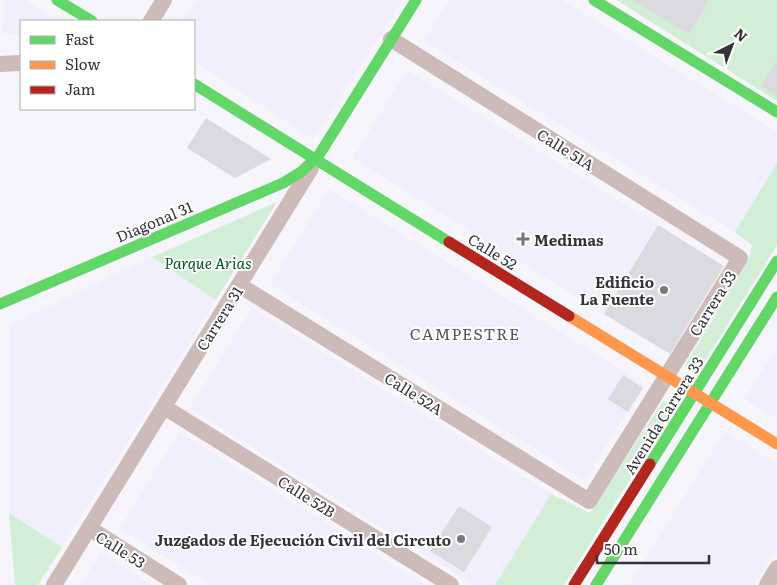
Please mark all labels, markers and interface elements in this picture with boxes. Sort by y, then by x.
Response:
legend [20,20,195,110]
north arrow [707,20,757,70]
text: N [730,23,753,46]
text: Fast [65,27,94,50]
text: Slow [65,52,100,75]
text: Jam [65,77,96,100]
street label: Calle 51A [533,122,599,176]
street label: Diagonal 31 [112,194,196,248]
street label: Calle 52 [464,227,522,275]
place label: Medimas [534,228,604,251]
marker: Medimas [516,232,530,246]
park label: Parque Arias [164,251,252,274]
street label: Carrera 33 [683,266,741,340]
place label: Edificio La Fuente [580,270,655,310]
street label: Carrera 31 [190,281,248,355]
marker: Edificio La Fuente [658,284,670,296]
district label: CAMPESTRE [410,321,520,345]
street label: Avenida Carrera 33 [617,352,709,478]
street label: Calle 52A [380,366,448,420]
street label: Calle 52B [274,469,340,523]
street label: Calle 53 [92,525,150,573]
place label: Juzgados de Ejecución Civil del Circuto [155,528,451,551]
scale bar [597,532,710,564]
marker: Juzgados de Ejecución Civil del Circuto [455,533,467,545]
text: 50 m [604,537,638,560]

